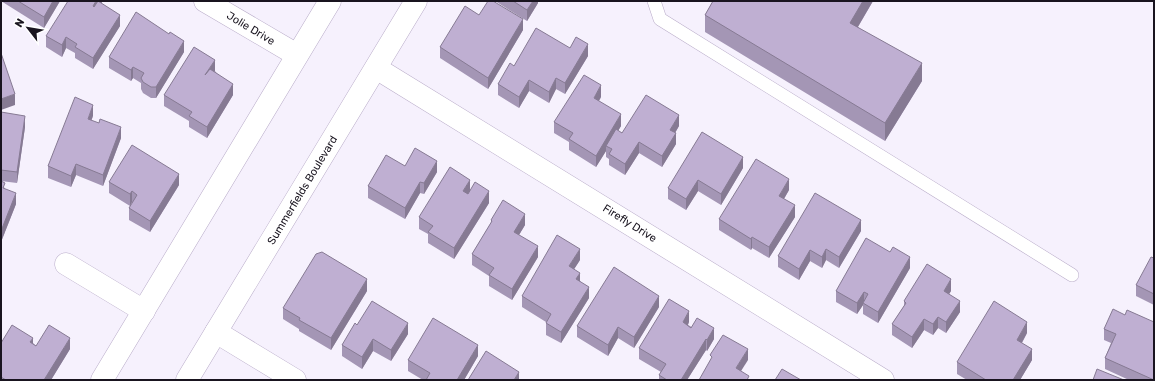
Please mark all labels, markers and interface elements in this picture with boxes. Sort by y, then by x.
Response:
north arrow [8,8,48,48]
street label: Jolie Drive [224,9,277,48]
text: N [12,16,28,30]
street label: Summerfields Boulevard [265,134,340,247]
street label: Firefly Drive [601,202,659,245]

